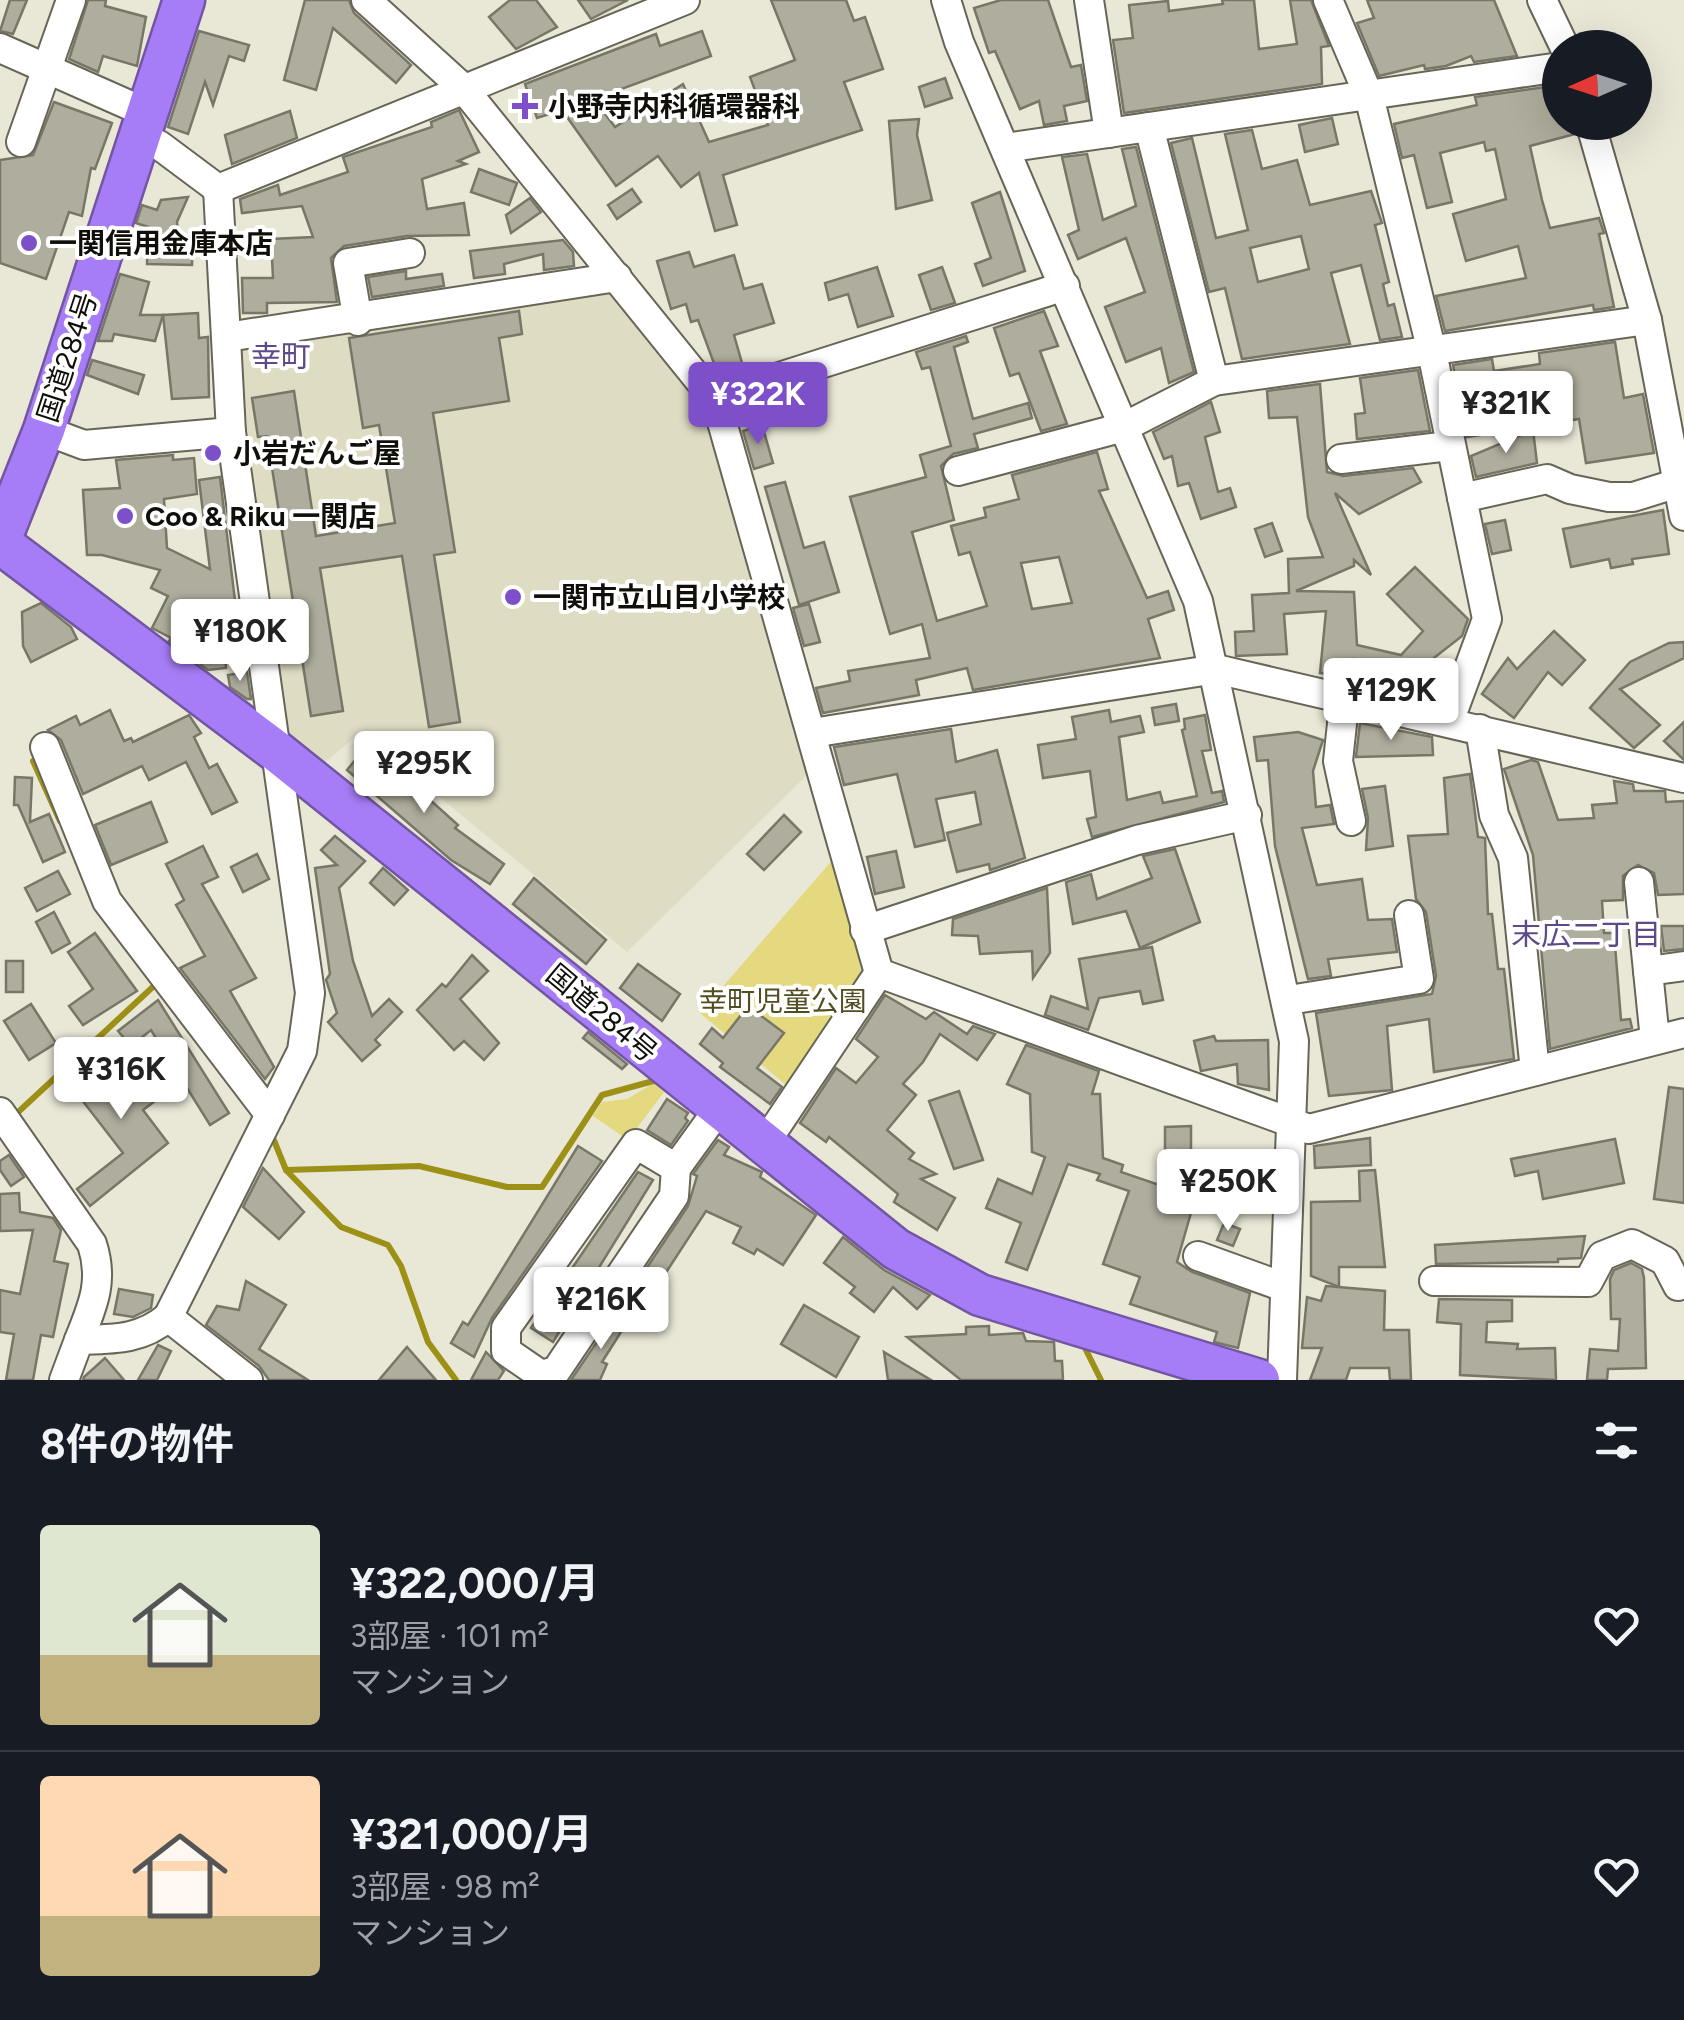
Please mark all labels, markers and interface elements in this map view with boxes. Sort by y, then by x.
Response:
north arrow [1542,30,1652,140]
map controls [1542,30,1652,140]
place label: 小野寺内科循環器科 [548,89,800,123]
marker: 小野寺内科循環器科 [512,93,538,119]
place label: 一関信用金庫本店 [49,226,273,260]
marker: 一関信用金庫本店 [18,232,40,254]
street label: 国道284号 [30,288,104,426]
district label: 幸町 [251,338,311,375]
pin: ¥322K [688,362,828,447]
pin: ¥321K [1436,371,1576,456]
text: ¥322K [710,375,806,413]
text: ¥321K [1461,384,1551,422]
place label: 小岩だんご屋 [233,436,401,470]
marker: 小岩だんご屋 [202,442,224,464]
place label: Coo & Riku 一関店 [145,499,376,533]
marker: Coo & Riku 一関店 [114,505,136,527]
place label: 一関市立山目小学校 [533,580,785,614]
marker: 一関市立山目小学校 [502,586,524,608]
pin: ¥180K [170,599,310,684]
text: ¥180K [193,612,287,650]
pin: ¥129K [1321,658,1461,743]
text: ¥129K [1346,671,1436,709]
pin: ¥295K [354,731,494,816]
text: ¥295K [376,744,472,782]
district label: 末広二丁目 [1511,916,1661,953]
street label: 国道284号 [540,957,664,1069]
park label: 幸町児童公園 [699,984,867,1018]
pin: ¥316K [51,1037,191,1122]
text: ¥316K [76,1050,166,1088]
pin: ¥250K [1158,1149,1298,1234]
text: ¥250K [1179,1162,1277,1200]
pin: ¥216K [531,1267,671,1352]
text: ¥216K [556,1280,646,1318]
icon: filters [1589,1413,1644,1468]
text: 8件の物件 [40,1419,234,1470]
text: ¥322,000/月 [350,1558,600,1609]
icon: home [120,1565,240,1685]
icon: heart [1589,1598,1644,1653]
text: 3部屋 · 101 m² [350,1617,549,1655]
text: マンション [350,1663,510,1701]
text: ¥321,000/月 [350,1809,593,1860]
icon: home [120,1816,240,1936]
icon: heart [1589,1849,1644,1904]
text: 3部屋 · 98 m² [350,1868,540,1906]
text: マンション [350,1914,510,1952]

